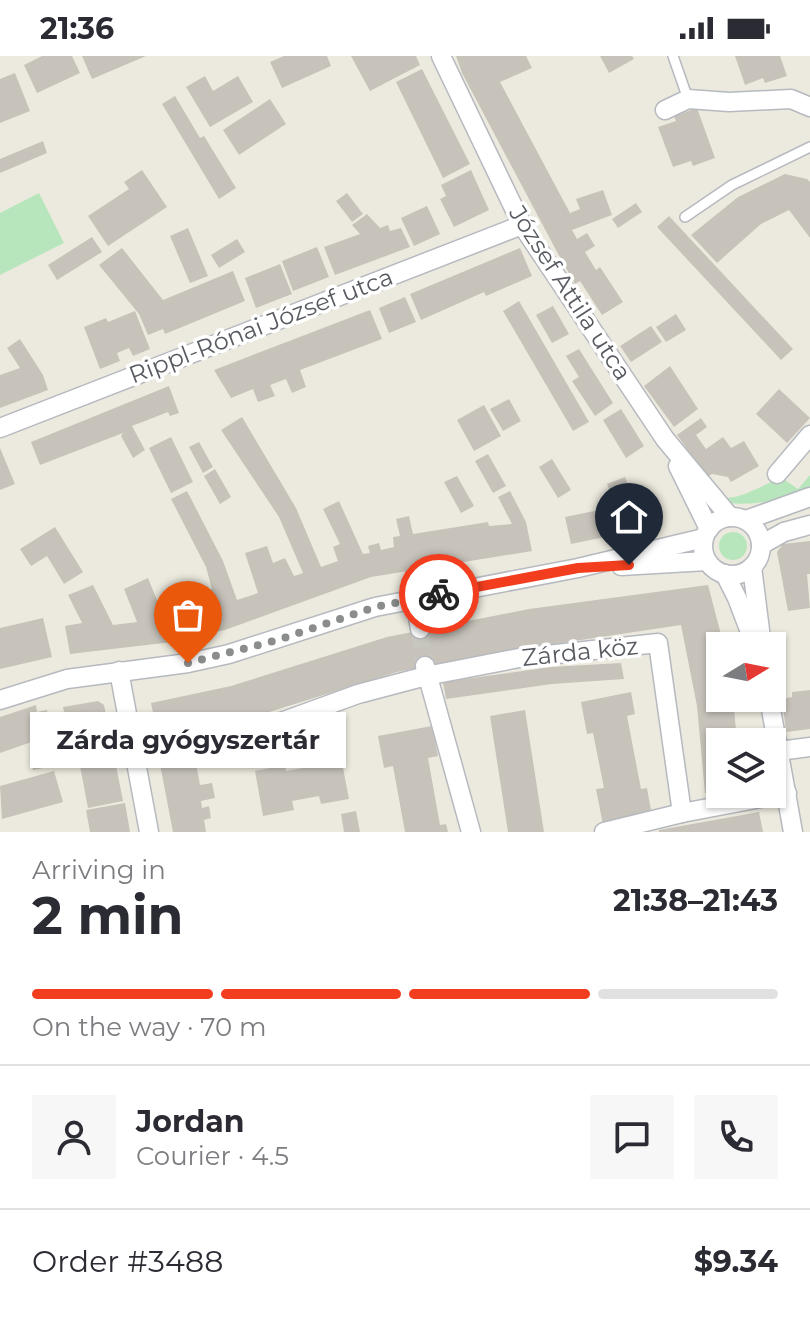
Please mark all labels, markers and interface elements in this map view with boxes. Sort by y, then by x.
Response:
text: 21:36 [40,10,114,47]
street label: József Attila utca [503,199,638,386]
street label: Rippl-Rónai József utca [125,262,397,389]
pin [595,483,663,565]
icon: home [607,495,651,539]
courier [399,554,479,634]
icon: bike [417,572,461,616]
pin [154,581,222,663]
icon: bag [166,593,210,637]
street label: Zárda köz [520,631,640,672]
north arrow [706,632,786,712]
map controls [706,632,786,808]
callout: Zárda gyógyszertár [30,711,346,767]
text: Zárda gyógyszertár [56,724,320,756]
button: layers [706,728,786,808]
text: Arriving in [32,854,166,886]
text: 21:38–21:43 [613,882,778,919]
text: 2 min [32,884,184,947]
text: On the way · 70 m [32,1011,267,1043]
button: person [32,1095,116,1179]
button: chat [590,1095,674,1179]
button: phone [694,1095,778,1179]
text: Jordan [136,1103,245,1140]
text: Courier · 4.5 [136,1140,289,1172]
text: Order #3488 [32,1243,223,1280]
text: $9.34 [694,1243,778,1280]

